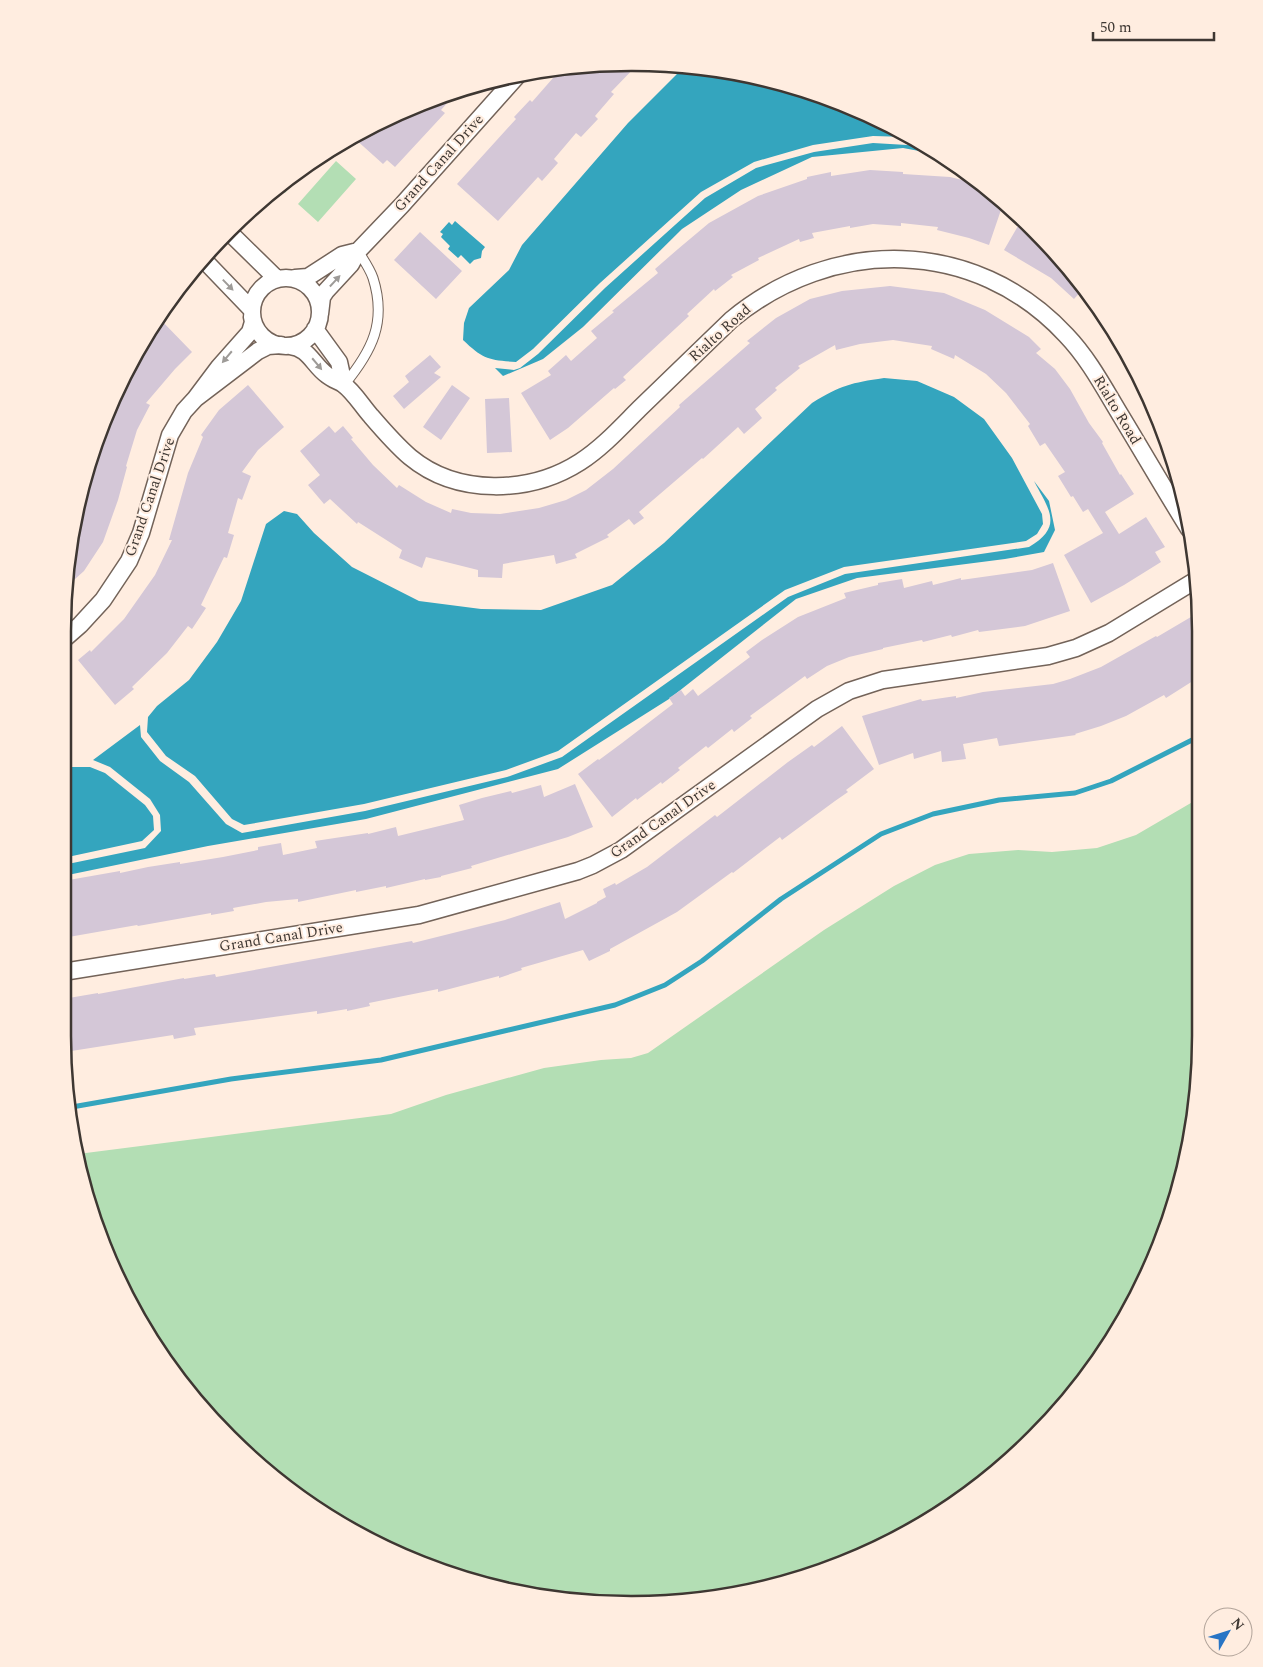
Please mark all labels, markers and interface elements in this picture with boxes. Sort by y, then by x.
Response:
scale bar [1093,10,1214,42]
text: 50 m [1100,16,1132,39]
street label: Grand Canal Drive [389,109,489,217]
one-way arrow [329,275,341,287]
one-way arrow [221,278,233,290]
street label: Rialto Road [684,299,756,367]
one-way arrow [222,350,233,363]
one-way arrow [311,358,323,370]
street label: Rialto Road [1087,371,1147,449]
street label: Grand Canal Drive [119,434,181,560]
street label: Grand Canal Drive [605,774,721,864]
street label: Grand Canal Drive [218,916,344,958]
north arrow [1203,1607,1253,1657]
text: N [1226,1613,1249,1635]

